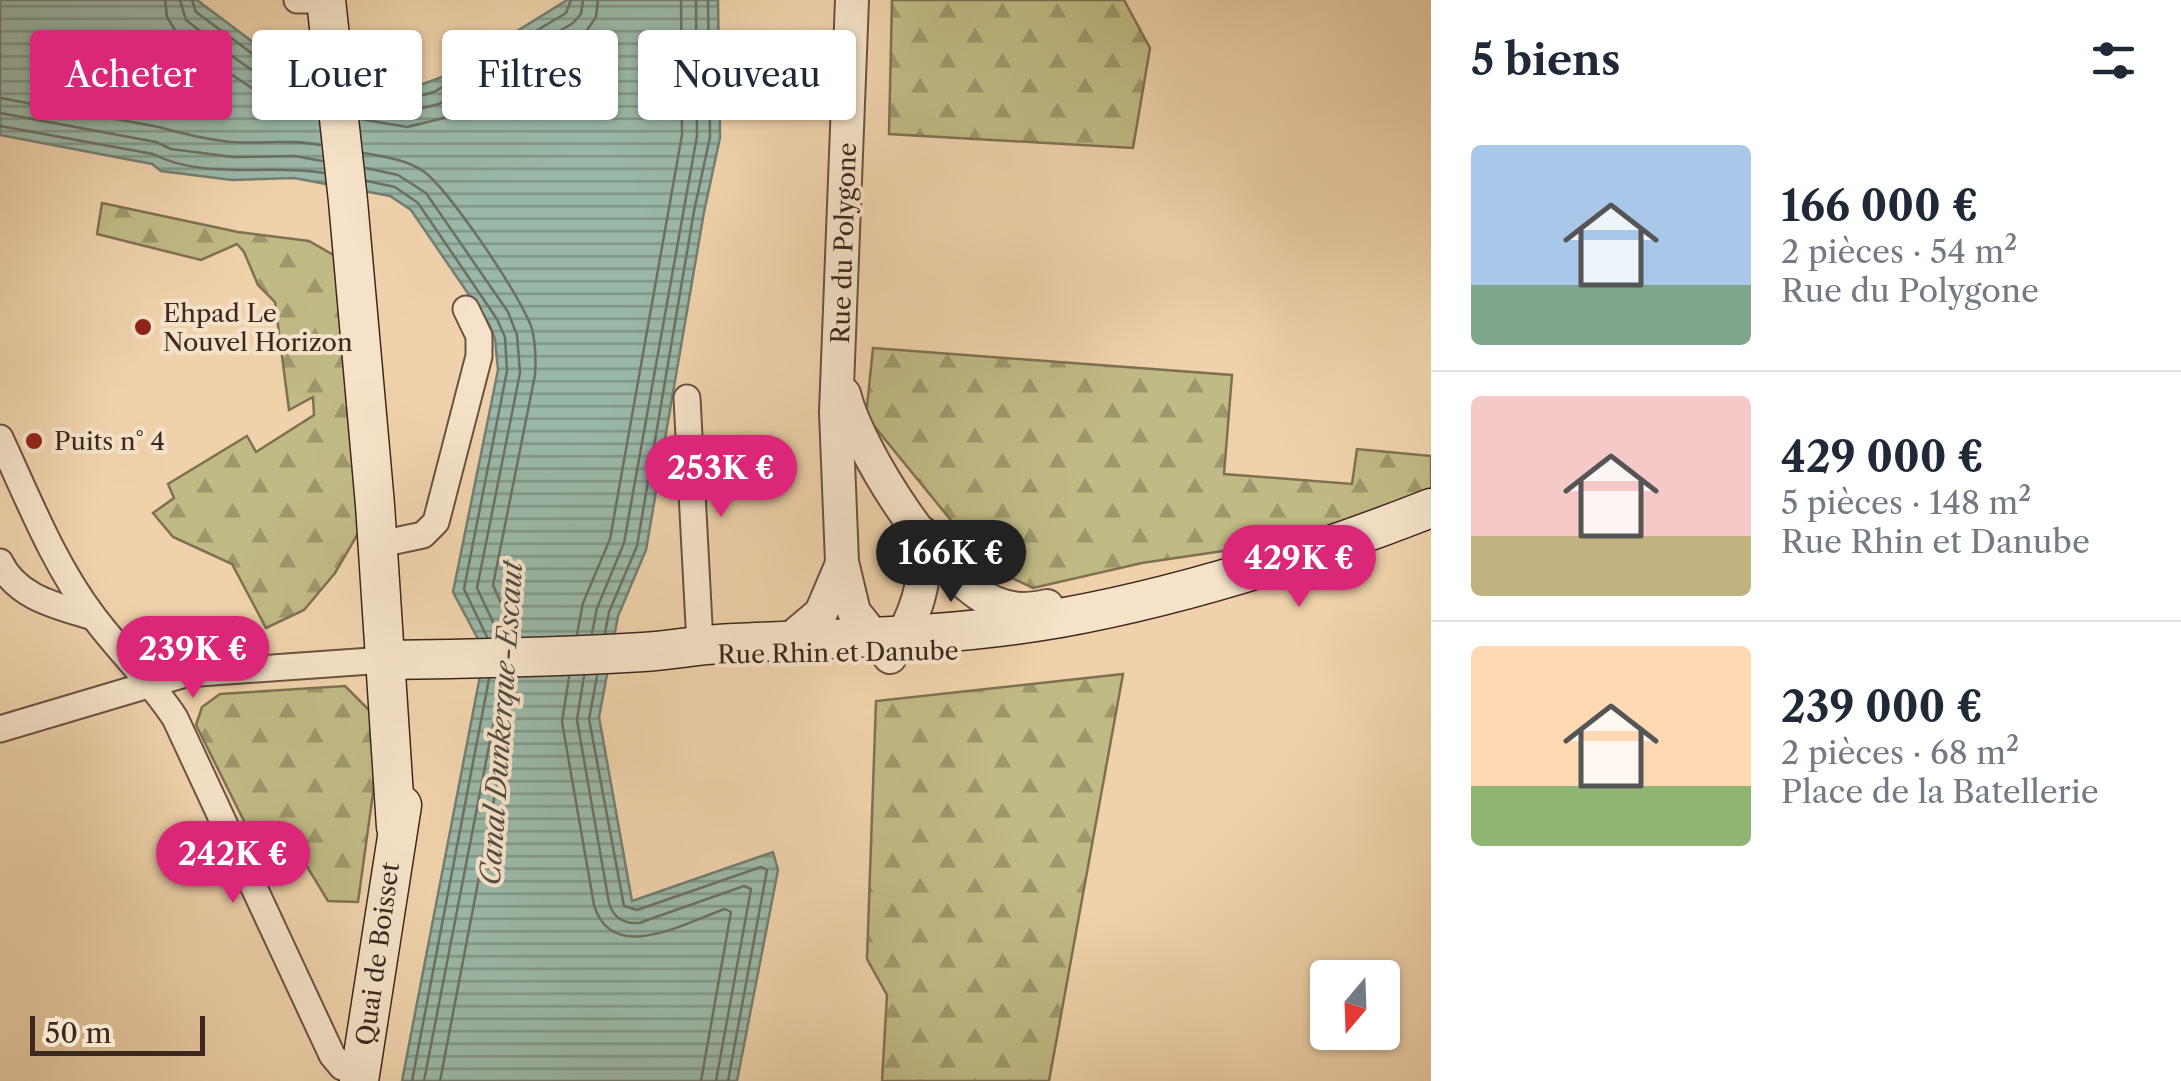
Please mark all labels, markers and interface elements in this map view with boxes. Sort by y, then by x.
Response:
chip: Acheter [30,30,232,120]
chip: Louer [252,30,422,120]
chip: Filtres [442,30,618,120]
chip: Nouveau [638,30,856,120]
icon: filters [2086,33,2141,88]
text: 5 biens [1471,34,1620,86]
street label: Rue du Polygone [825,142,863,344]
text: 166 000 € [1781,180,1978,232]
icon: home [1551,185,1671,305]
text: 2 pièces · 54 m² [1781,232,2017,271]
text: Rue du Polygone [1781,271,2039,310]
place label: Ehpad Le Nouvel Horizon [163,298,353,358]
marker: Ehpad Le Nouvel Horizon [132,316,154,338]
place label: Puits n° 4 [54,426,165,457]
marker: Puits n° 4 [23,430,45,452]
text: 429 000 € [1781,431,1984,483]
pin: 253K € [640,435,802,520]
icon: home [1551,436,1671,556]
text: 253K € [667,448,775,487]
text: 5 pièces · 148 m² [1781,483,2031,522]
pin: 166K € [870,520,1032,605]
text: Rue Rhin et Danube [1781,522,2090,561]
pin: 429K € [1218,525,1380,610]
text: 166K € [898,533,1004,572]
text: 429K € [1244,538,1354,577]
water label: Canal Dunkerque-Escaut [473,558,529,886]
pin: 239K € [112,616,274,701]
text: 239K € [138,629,248,668]
street label: Rue Rhin et Danube [717,635,959,671]
text: 239 000 € [1781,681,1983,733]
icon: home [1551,686,1671,806]
text: 2 pièces · 68 m² [1781,733,2019,772]
text: Place de la Batellerie [1781,772,2099,811]
pin: 242K € [152,821,314,906]
text: 242K € [178,834,288,873]
street label: Quai de Boisset [350,860,406,1048]
north arrow [1310,960,1400,1050]
map controls [1310,960,1400,1050]
scale bar [30,1011,205,1056]
text: 50 m [45,1016,112,1050]

